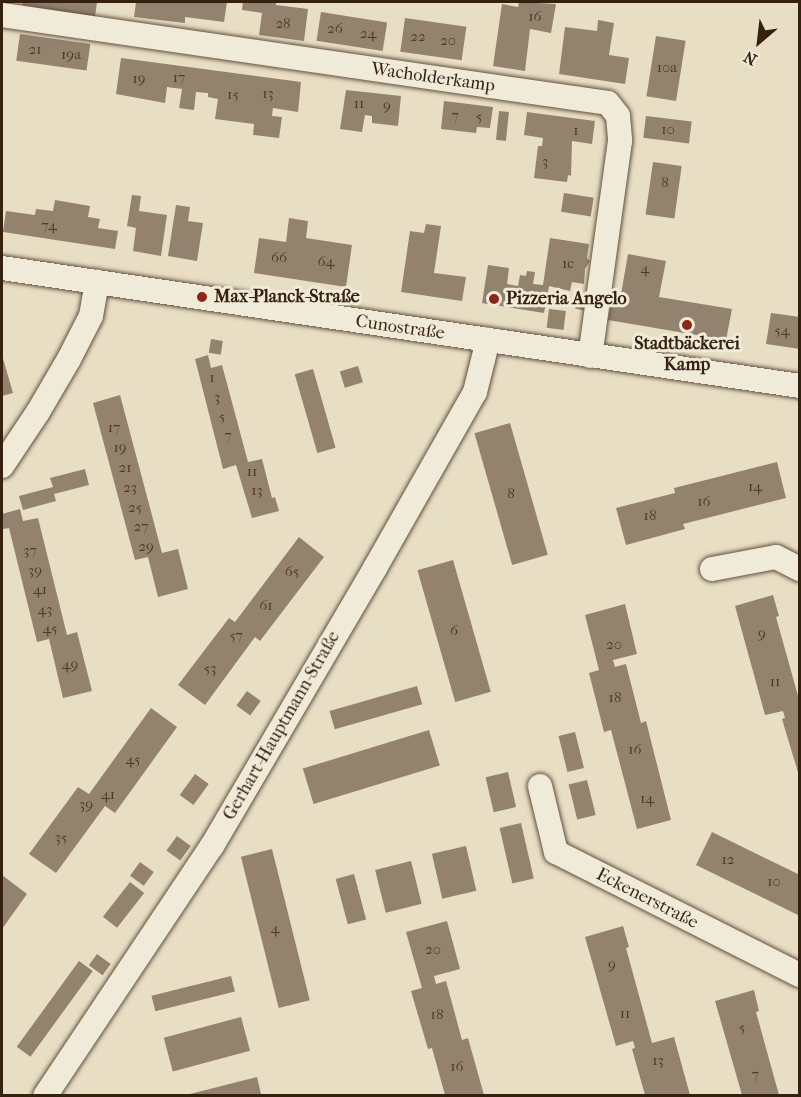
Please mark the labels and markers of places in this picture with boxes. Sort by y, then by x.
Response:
place label: Max-Planck-Straße [214,286,360,308]
place label: Pizzeria Angelo [506,288,627,310]
marker: Max-Planck-Straße [195,290,209,304]
marker: Pizzeria Angelo [487,292,501,306]
marker: Stadtbäckerei Kamp [680,318,694,332]
place label: Stadtbäckerei Kamp [634,334,740,376]

